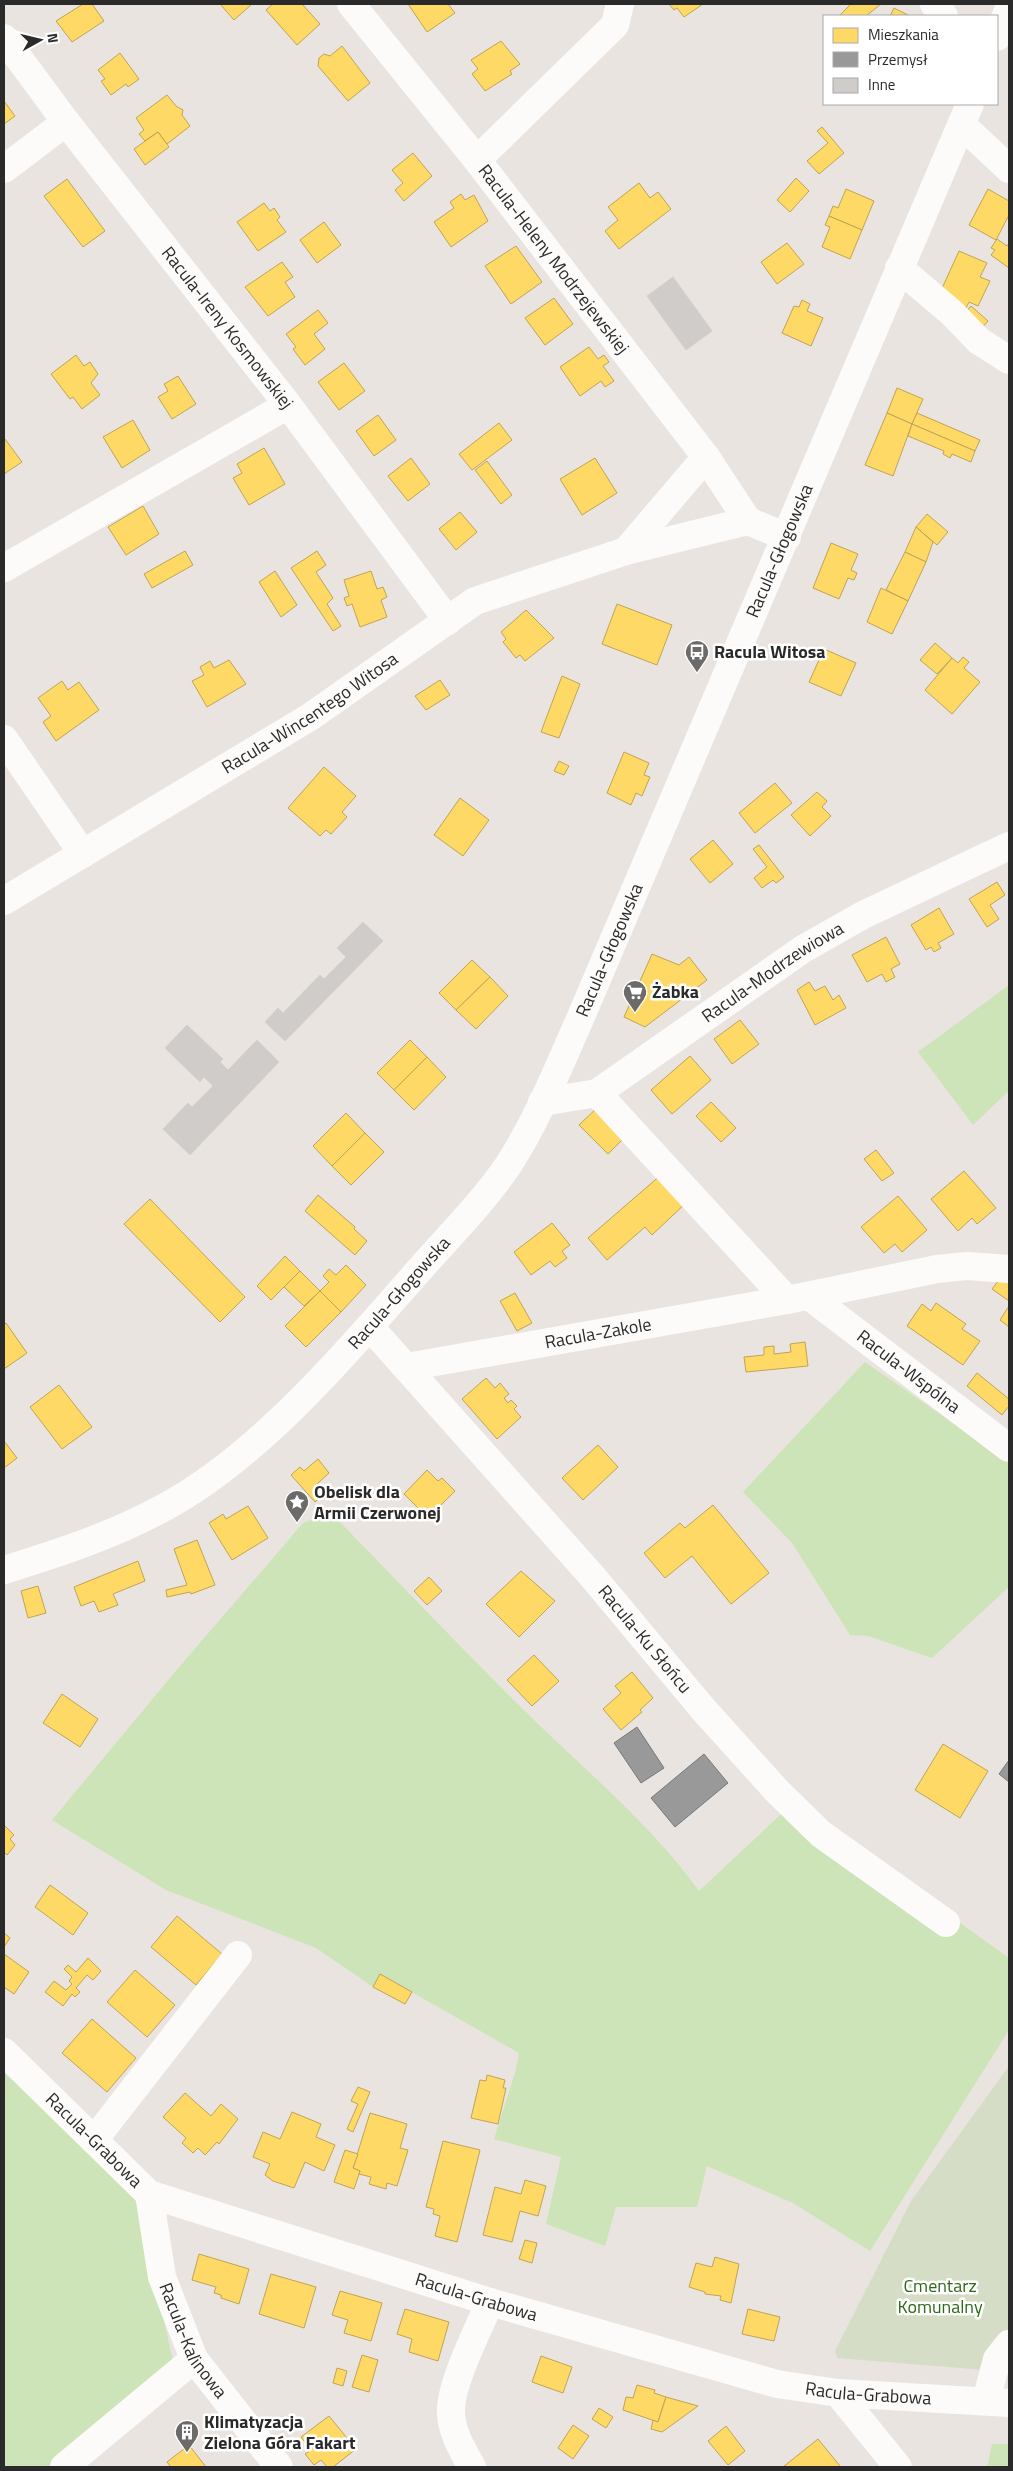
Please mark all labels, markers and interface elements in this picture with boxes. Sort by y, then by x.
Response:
north arrow [15,15,65,65]
legend [823,15,998,105]
text: Mieszkania [868,23,939,46]
text: N [42,32,64,44]
text: Przemysł [868,48,928,71]
text: Inne [868,73,895,96]
street label: Racula-Heleny Modrzejewskiej [472,158,636,360]
street label: Racula-Ireny Kosmowskiej [155,240,301,414]
street label: Racula-Głogowska [739,480,820,622]
place label: Racula Witosa [714,638,825,665]
bus stop icon: Racula Witosa [684,639,710,673]
street label: Racula-Wincentego Witosa [216,645,403,780]
street label: Racula-Głogowska [568,879,649,1021]
street label: Racula-Modrzewiowa [696,915,848,1029]
place label: Żabka [652,978,699,1005]
supermarket icon: Żabka [622,979,648,1013]
street label: Racula-Głogowska [341,1230,456,1355]
street label: Racula-Zakole [542,1310,653,1355]
street label: Racula-Wspólna [851,1323,966,1420]
place label: Obelisk dla Armii Czerwonej [314,1478,441,1526]
place icon: Obelisk dla Armii Czerwonej [284,1489,310,1523]
street label: Racula-Ku Słońcu [592,1579,699,1699]
street label: Racula-Grabowa [40,2086,149,2194]
street label: Racula-Grabowa [412,2265,541,2328]
park label: Cmentarz Komunalny [897,2272,983,2320]
street label: Racula-Kalinowa [152,2279,234,2404]
street label: Racula-Grabowa [803,2374,932,2411]
place label: Klimatyzacja Zielona Góra Fakart [204,2408,356,2456]
building icon: Klimatyzacja Zielona Góra Fakart [174,2419,200,2453]

